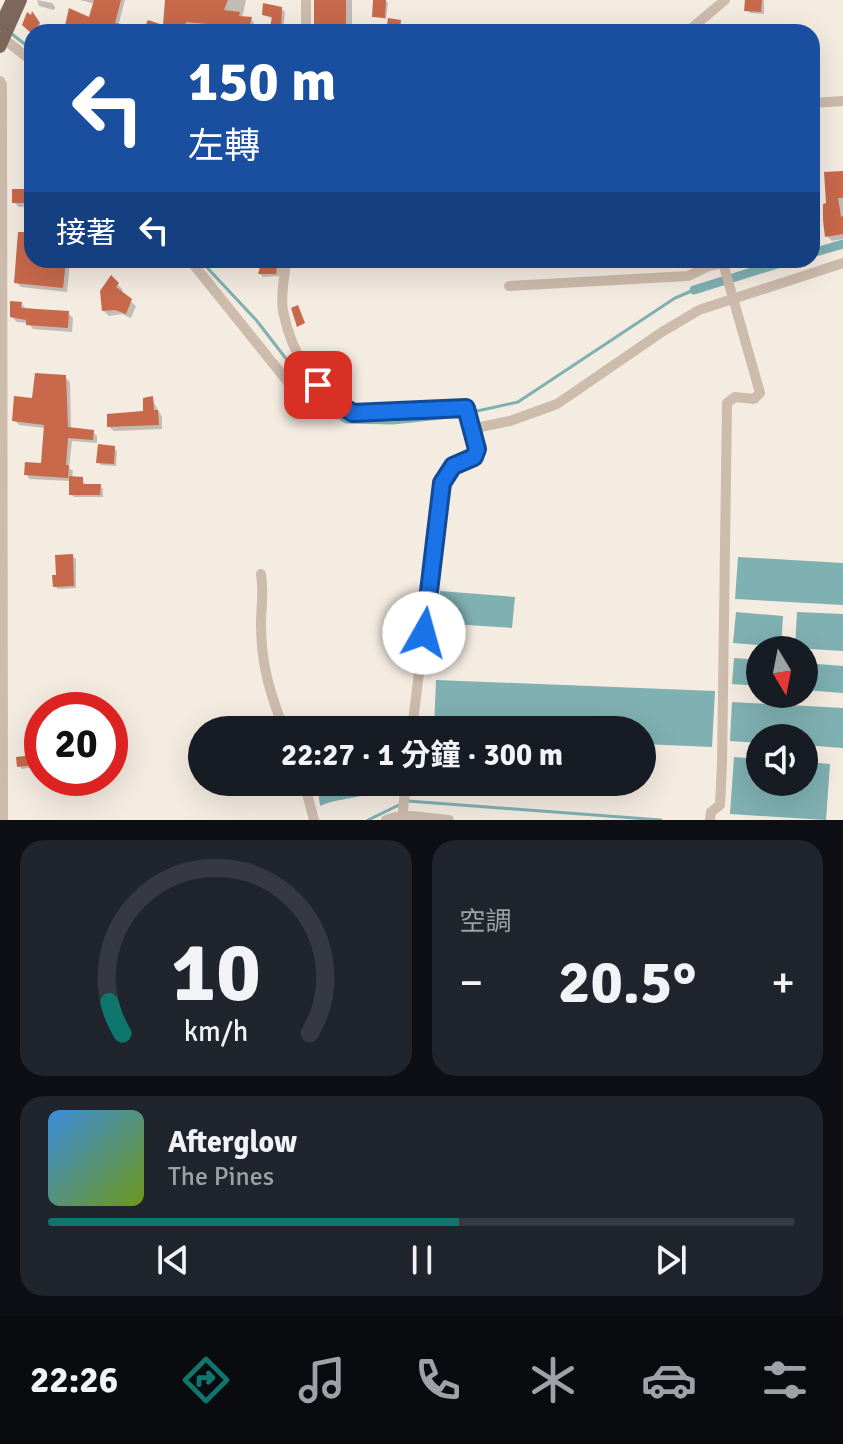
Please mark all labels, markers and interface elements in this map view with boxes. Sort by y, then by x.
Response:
text: 150 m [188,47,336,116]
icon: left [56,56,160,160]
text: 左轉 [188,124,260,169]
icon: left [132,208,176,252]
text: 接著 [56,215,116,252]
pin [284,351,352,419]
icon: arrive [296,363,340,407]
position arrow [382,591,466,675]
north arrow [746,636,818,708]
map controls [746,636,818,796]
speed limit sign: 20 [24,692,128,796]
button: sound [746,724,818,796]
text: 22:27 · 1 分鐘 · 300 m [281,737,563,774]
text: 空調 [460,906,512,938]
text: 10 [171,922,261,1024]
text: 20.5° [558,946,696,1020]
text: − [460,956,483,1010]
text: + [771,956,795,1010]
text: km/h [183,1014,248,1049]
text: Afterglow [168,1124,297,1161]
text: The Pines [168,1161,274,1193]
icon: previous [151,1238,195,1282]
icon: pause [400,1238,444,1282]
icon: next [649,1238,693,1282]
icon: directions [178,1352,234,1408]
icon: music [294,1352,350,1408]
icon: phone [410,1352,466,1408]
icon: climate [525,1352,581,1408]
icon: car [641,1352,697,1408]
icon: filters [757,1352,813,1408]
text: 22:26 [30,1358,118,1403]

